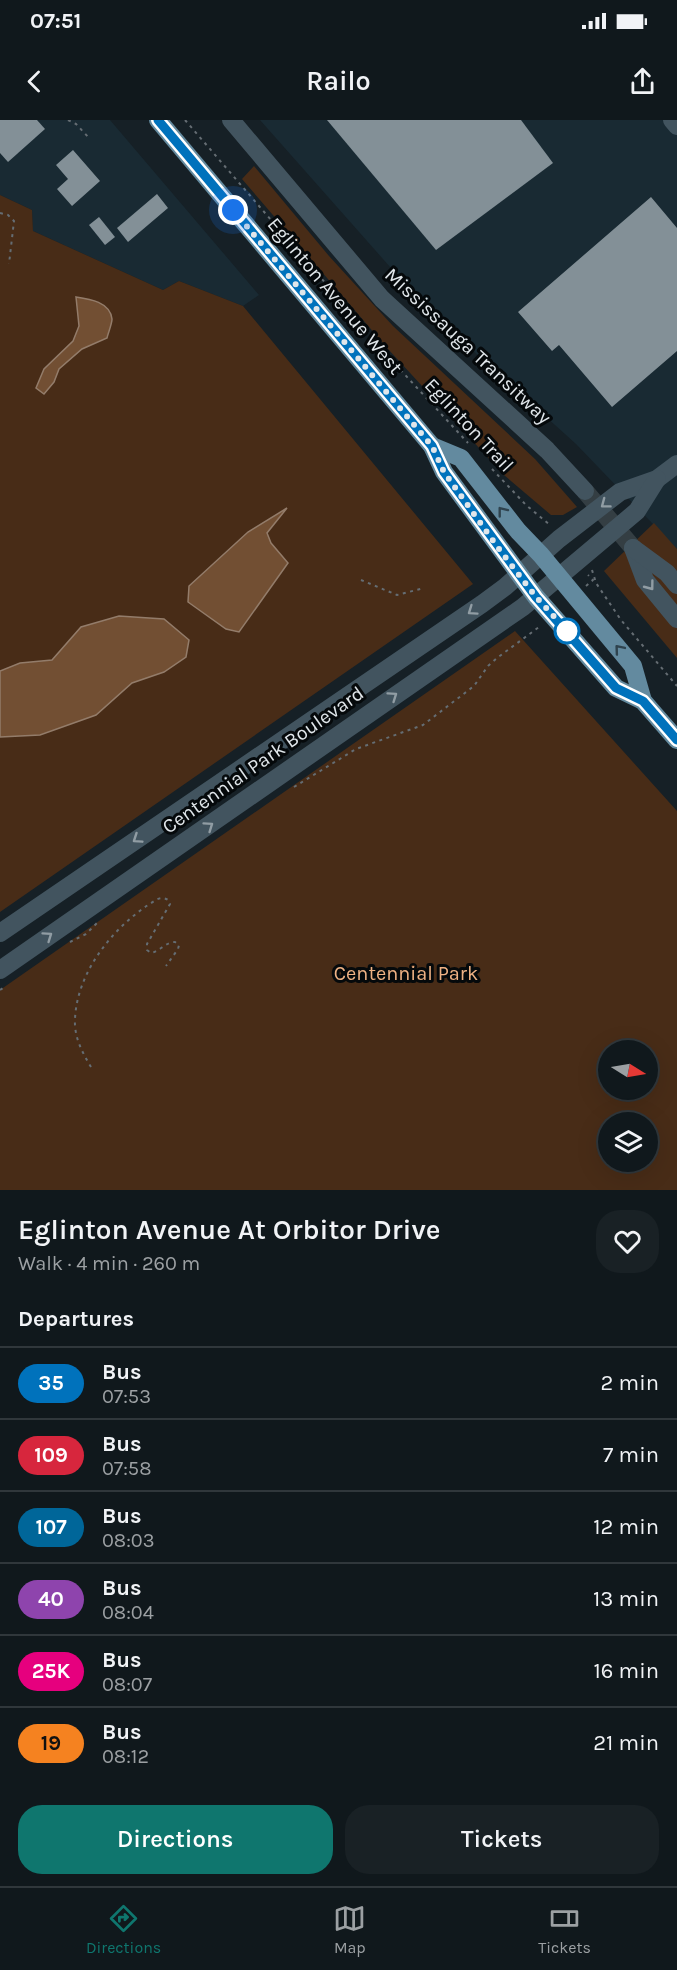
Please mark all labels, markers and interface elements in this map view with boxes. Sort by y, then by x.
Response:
text: 07:51 [30,8,81,34]
icon: back [18,65,51,98]
text: Railo [306,65,371,97]
icon: share [626,65,659,98]
your location [218,195,248,225]
street label: Eglinton Avenue West [263,213,408,379]
street label: Mississauga Transitway [380,263,556,429]
street label: Eglinton Trail [420,373,518,477]
one-way arrow [600,496,611,507]
one-way arrow [499,507,510,518]
one-way arrow [643,579,654,590]
one-way arrow [468,604,479,615]
unlabelled marker [554,618,580,644]
one-way arrow [615,645,626,656]
street label: Centennial Park Boulevard [158,682,368,838]
one-way arrow [387,693,398,704]
one-way arrow [202,822,213,833]
one-way arrow [132,832,143,843]
one-way arrow [41,932,52,943]
park label: Centennial Park [334,962,478,985]
north arrow [598,1040,658,1100]
map controls [598,1040,658,1172]
button: layers [598,1112,658,1172]
button: heart [596,1210,659,1273]
text: Eglinton Avenue At Orbitor Drive [18,1213,441,1246]
text: Walk · 4 min · 260 m [18,1252,200,1275]
text: Departures [18,1306,134,1332]
text: Bus [102,1359,142,1385]
text: 2 min [601,1370,659,1396]
text: 35 [38,1371,64,1395]
text: 07:53 [102,1385,151,1408]
text: Bus [102,1431,142,1457]
text: 7 min [603,1442,659,1468]
text: 109 [34,1443,68,1467]
text: 07:58 [102,1457,151,1480]
text: Bus [102,1503,142,1529]
text: 12 min [593,1514,659,1540]
text: 107 [35,1515,67,1539]
text: 08:03 [102,1529,154,1552]
text: Bus [102,1575,142,1601]
text: 13 min [593,1586,659,1612]
text: 40 [38,1587,64,1611]
text: 08:04 [102,1601,154,1624]
text: Bus [102,1647,142,1673]
text: 16 min [593,1658,659,1684]
text: 25K [32,1659,70,1683]
text: 08:07 [102,1673,152,1696]
text: Bus [102,1719,142,1745]
text: 21 min [593,1730,659,1756]
text: 19 [41,1731,61,1755]
text: 08:12 [102,1745,149,1768]
button: Directions [18,1805,333,1874]
button: Tickets [345,1805,659,1874]
tab: Directions [86,1902,161,1957]
tab: Map [333,1902,366,1957]
tab: Tickets [538,1902,591,1957]

